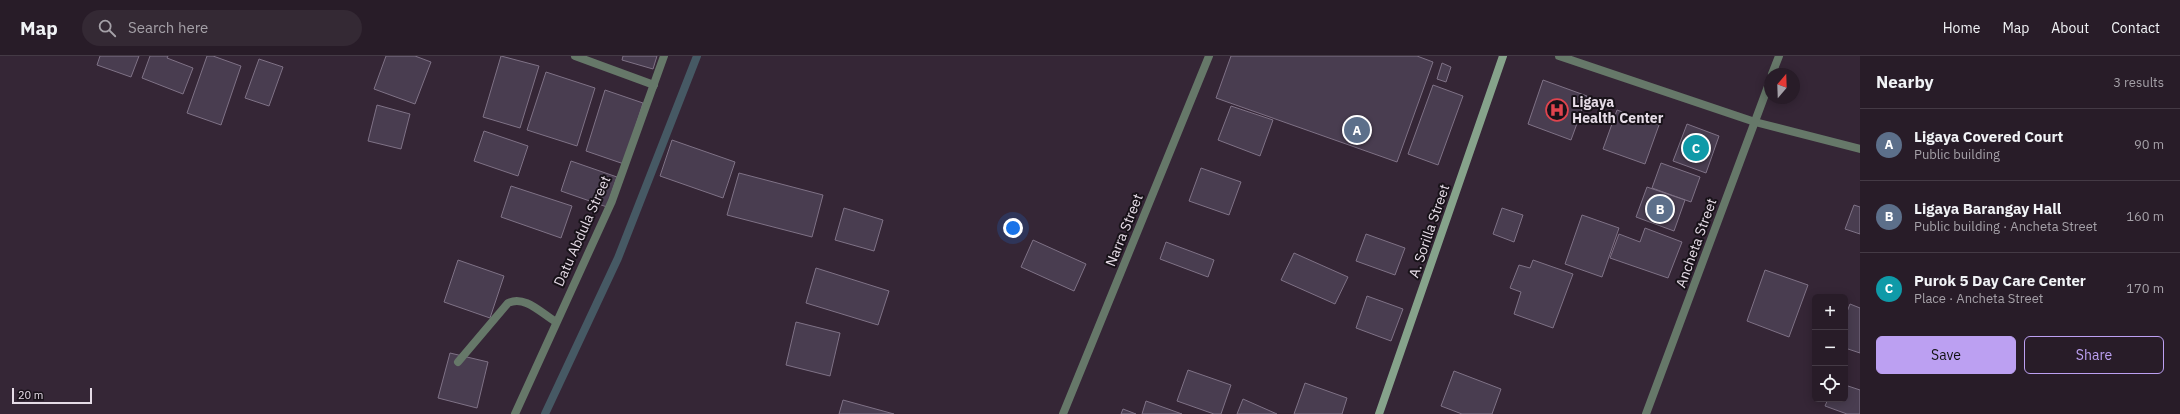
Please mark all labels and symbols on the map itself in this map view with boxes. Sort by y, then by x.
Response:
north arrow [1764,68,1800,104]
place label: Ligaya Health Center [1572,93,1664,127]
hospital icon: Ligaya Health Center [1544,97,1570,123]
pin: A [1344,115,1370,145]
pin: C [1683,133,1709,163]
street label: Datu Abdula Street [550,173,614,289]
street label: A. Sorilla Street [1405,182,1453,280]
street label: Narra Street [1101,191,1147,269]
pin: B [1647,194,1673,224]
street label: Ancheta Street [1672,196,1721,290]
your location [1003,218,1023,238]
scale bar [12,386,92,405]

